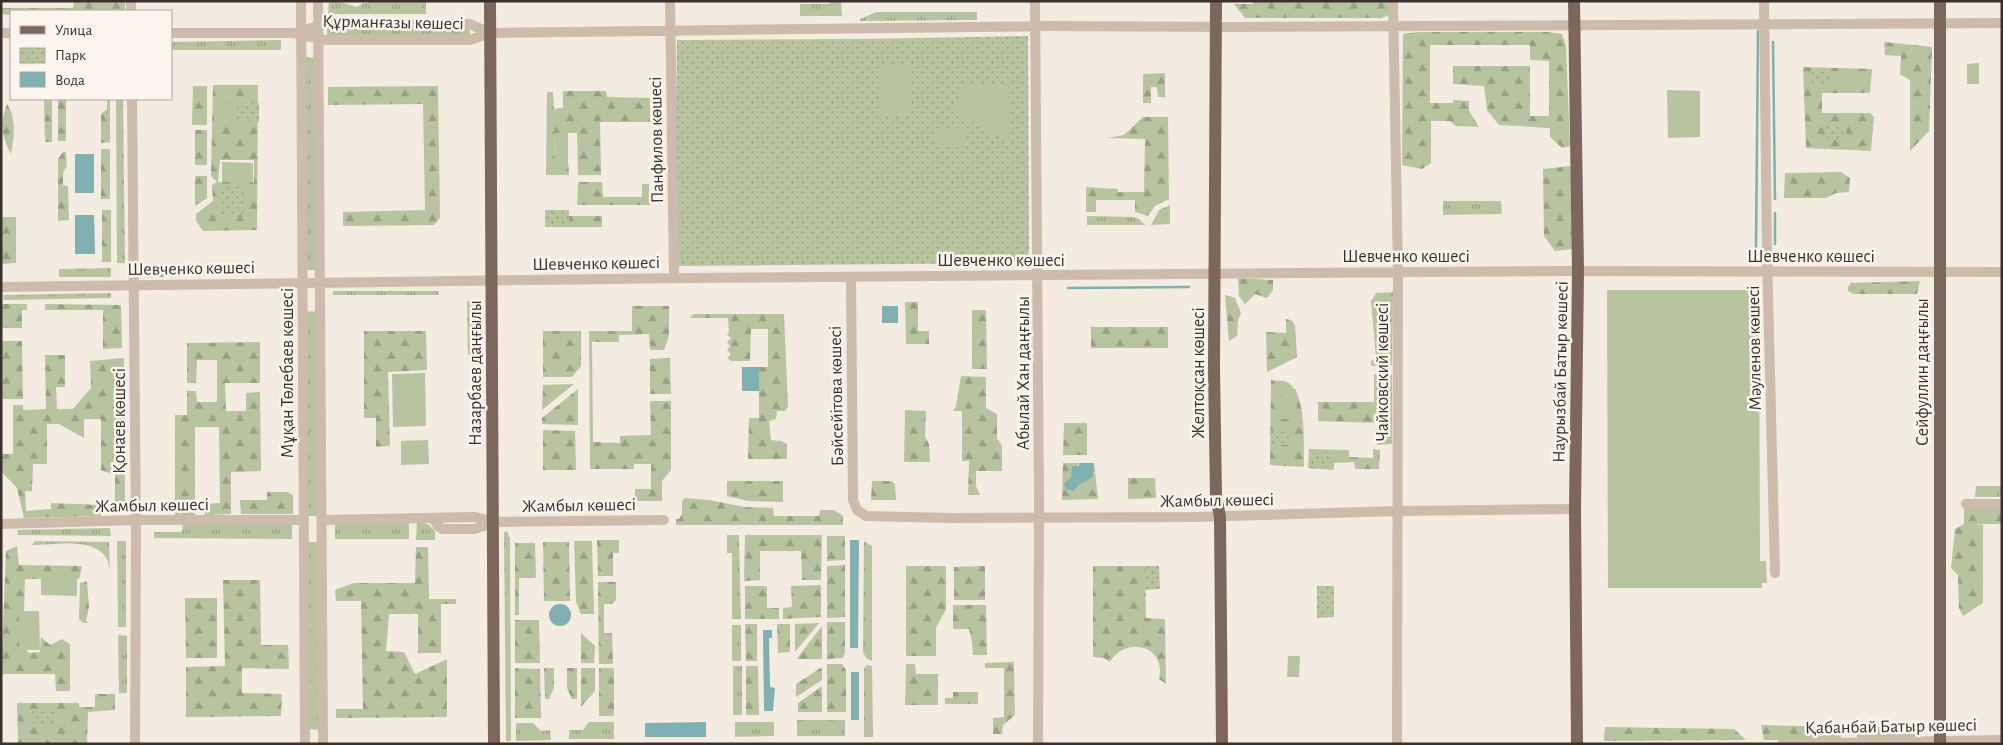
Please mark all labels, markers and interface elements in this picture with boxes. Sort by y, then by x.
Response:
legend [10,10,172,100]
street label: Құрманғазы көшесі [322,13,464,33]
text: Улица [55,23,92,38]
text: Парк [55,48,86,63]
text: Вода [55,73,85,88]
street label: Панфилов көшесі [647,76,667,204]
street label: Шевченко көшесі [1342,248,1470,266]
street label: Шевченко көшесі [1747,248,1875,266]
street label: Шевченко көшесі [937,252,1065,270]
street label: Шевченко көшесі [532,254,660,274]
street label: Шевченко көшесі [127,259,255,279]
street label: Наурызбай Батыр көшесі [1549,281,1572,463]
street label: Мәуленов көшесі [1745,285,1765,411]
street label: Мұқан Төлебаев көшесі [278,288,297,458]
street label: Абылай Хан даңғылы [1014,296,1033,450]
street label: Сейфуллин даңғылы [1914,298,1932,446]
street label: Назарбаев даңғылы [466,300,485,446]
street label: Чайковский көшесі [1374,303,1392,441]
street label: Желтоқсан көшесі [1190,307,1208,439]
street label: Бәйсейітова көшесі [827,326,847,466]
street label: Қонаев көшесі [111,368,129,474]
street label: Жамбыл көшесі [1160,490,1274,511]
street label: Жамбыл көшесі [95,495,209,516]
street label: Жамбыл көшесі [522,495,636,516]
street label: Қабанбай Батыр көшесі [1805,715,1977,738]

